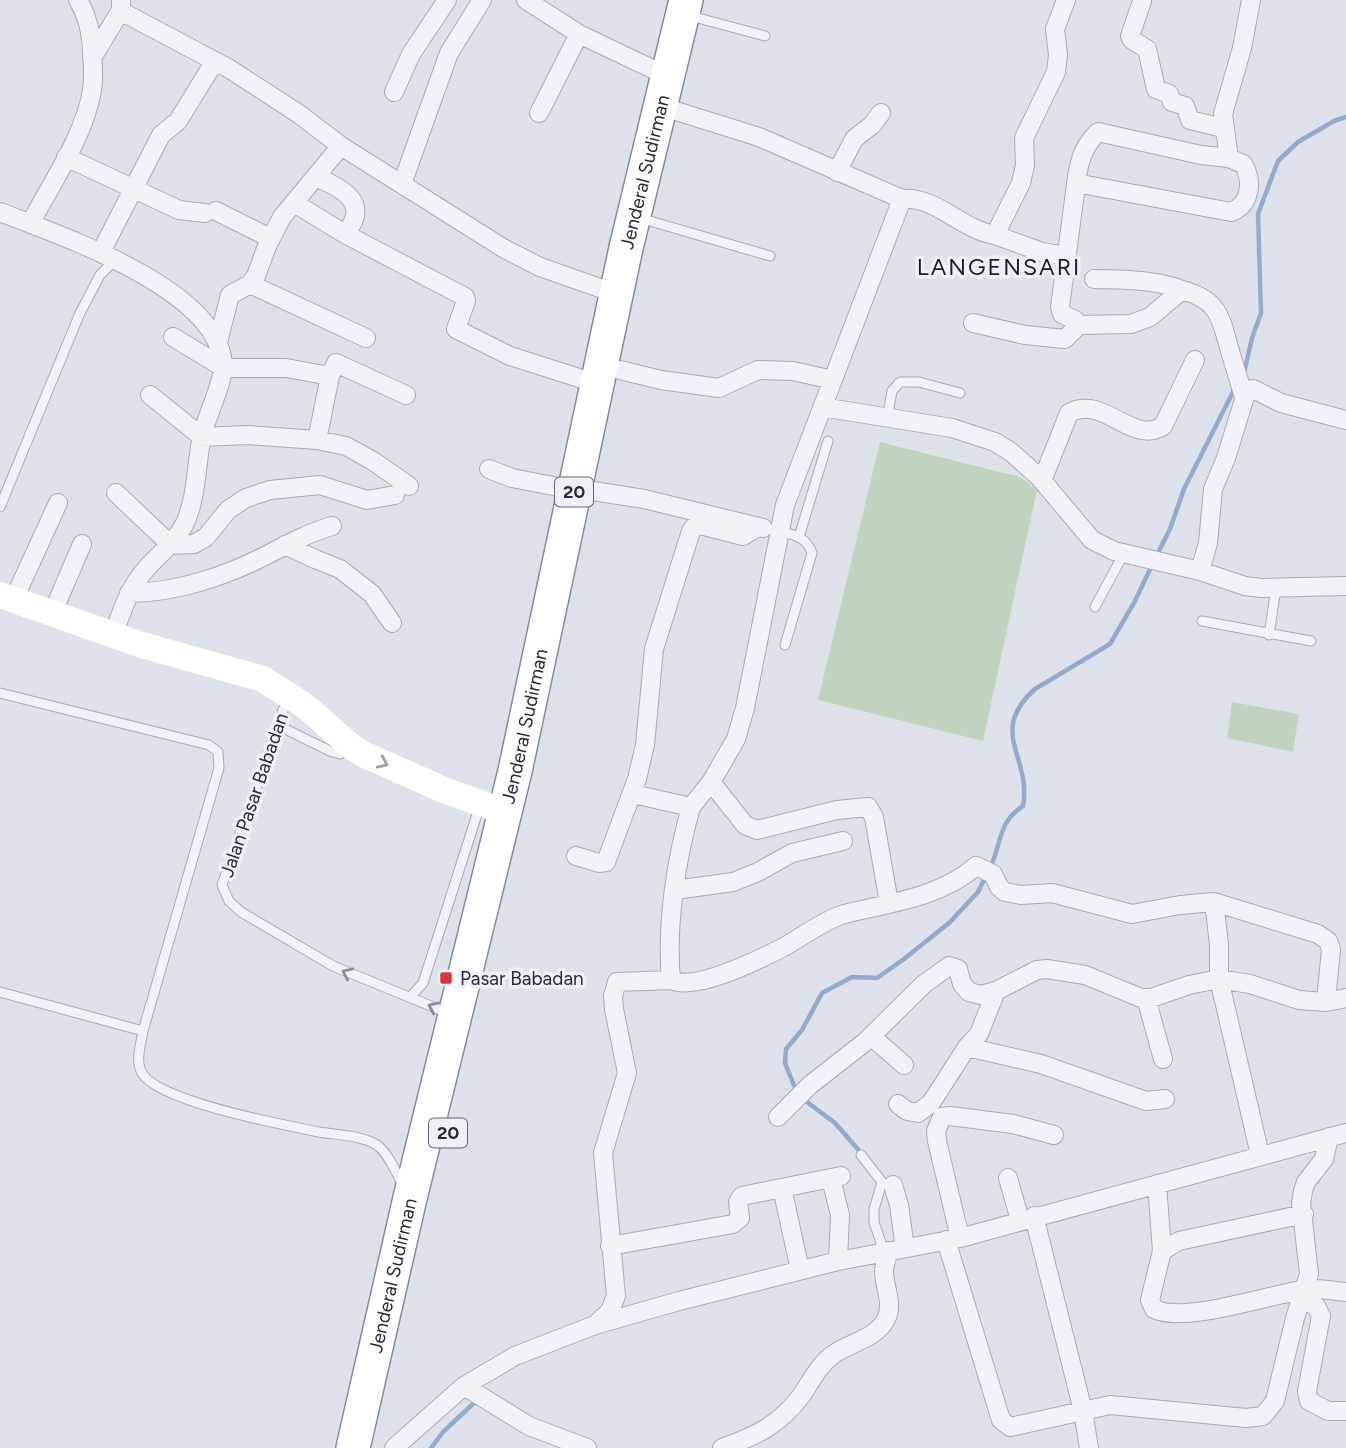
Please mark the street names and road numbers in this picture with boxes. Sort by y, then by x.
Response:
street label: Jenderal Sudirman [615,92,674,252]
road number: 20 [555,478,593,506]
street label: Jenderal Sudirman [496,646,552,806]
street label: Jalan Pasar Babadan [215,710,293,880]
road number: 20 [429,1118,467,1148]
street label: Jenderal Sudirman [364,1196,421,1355]

